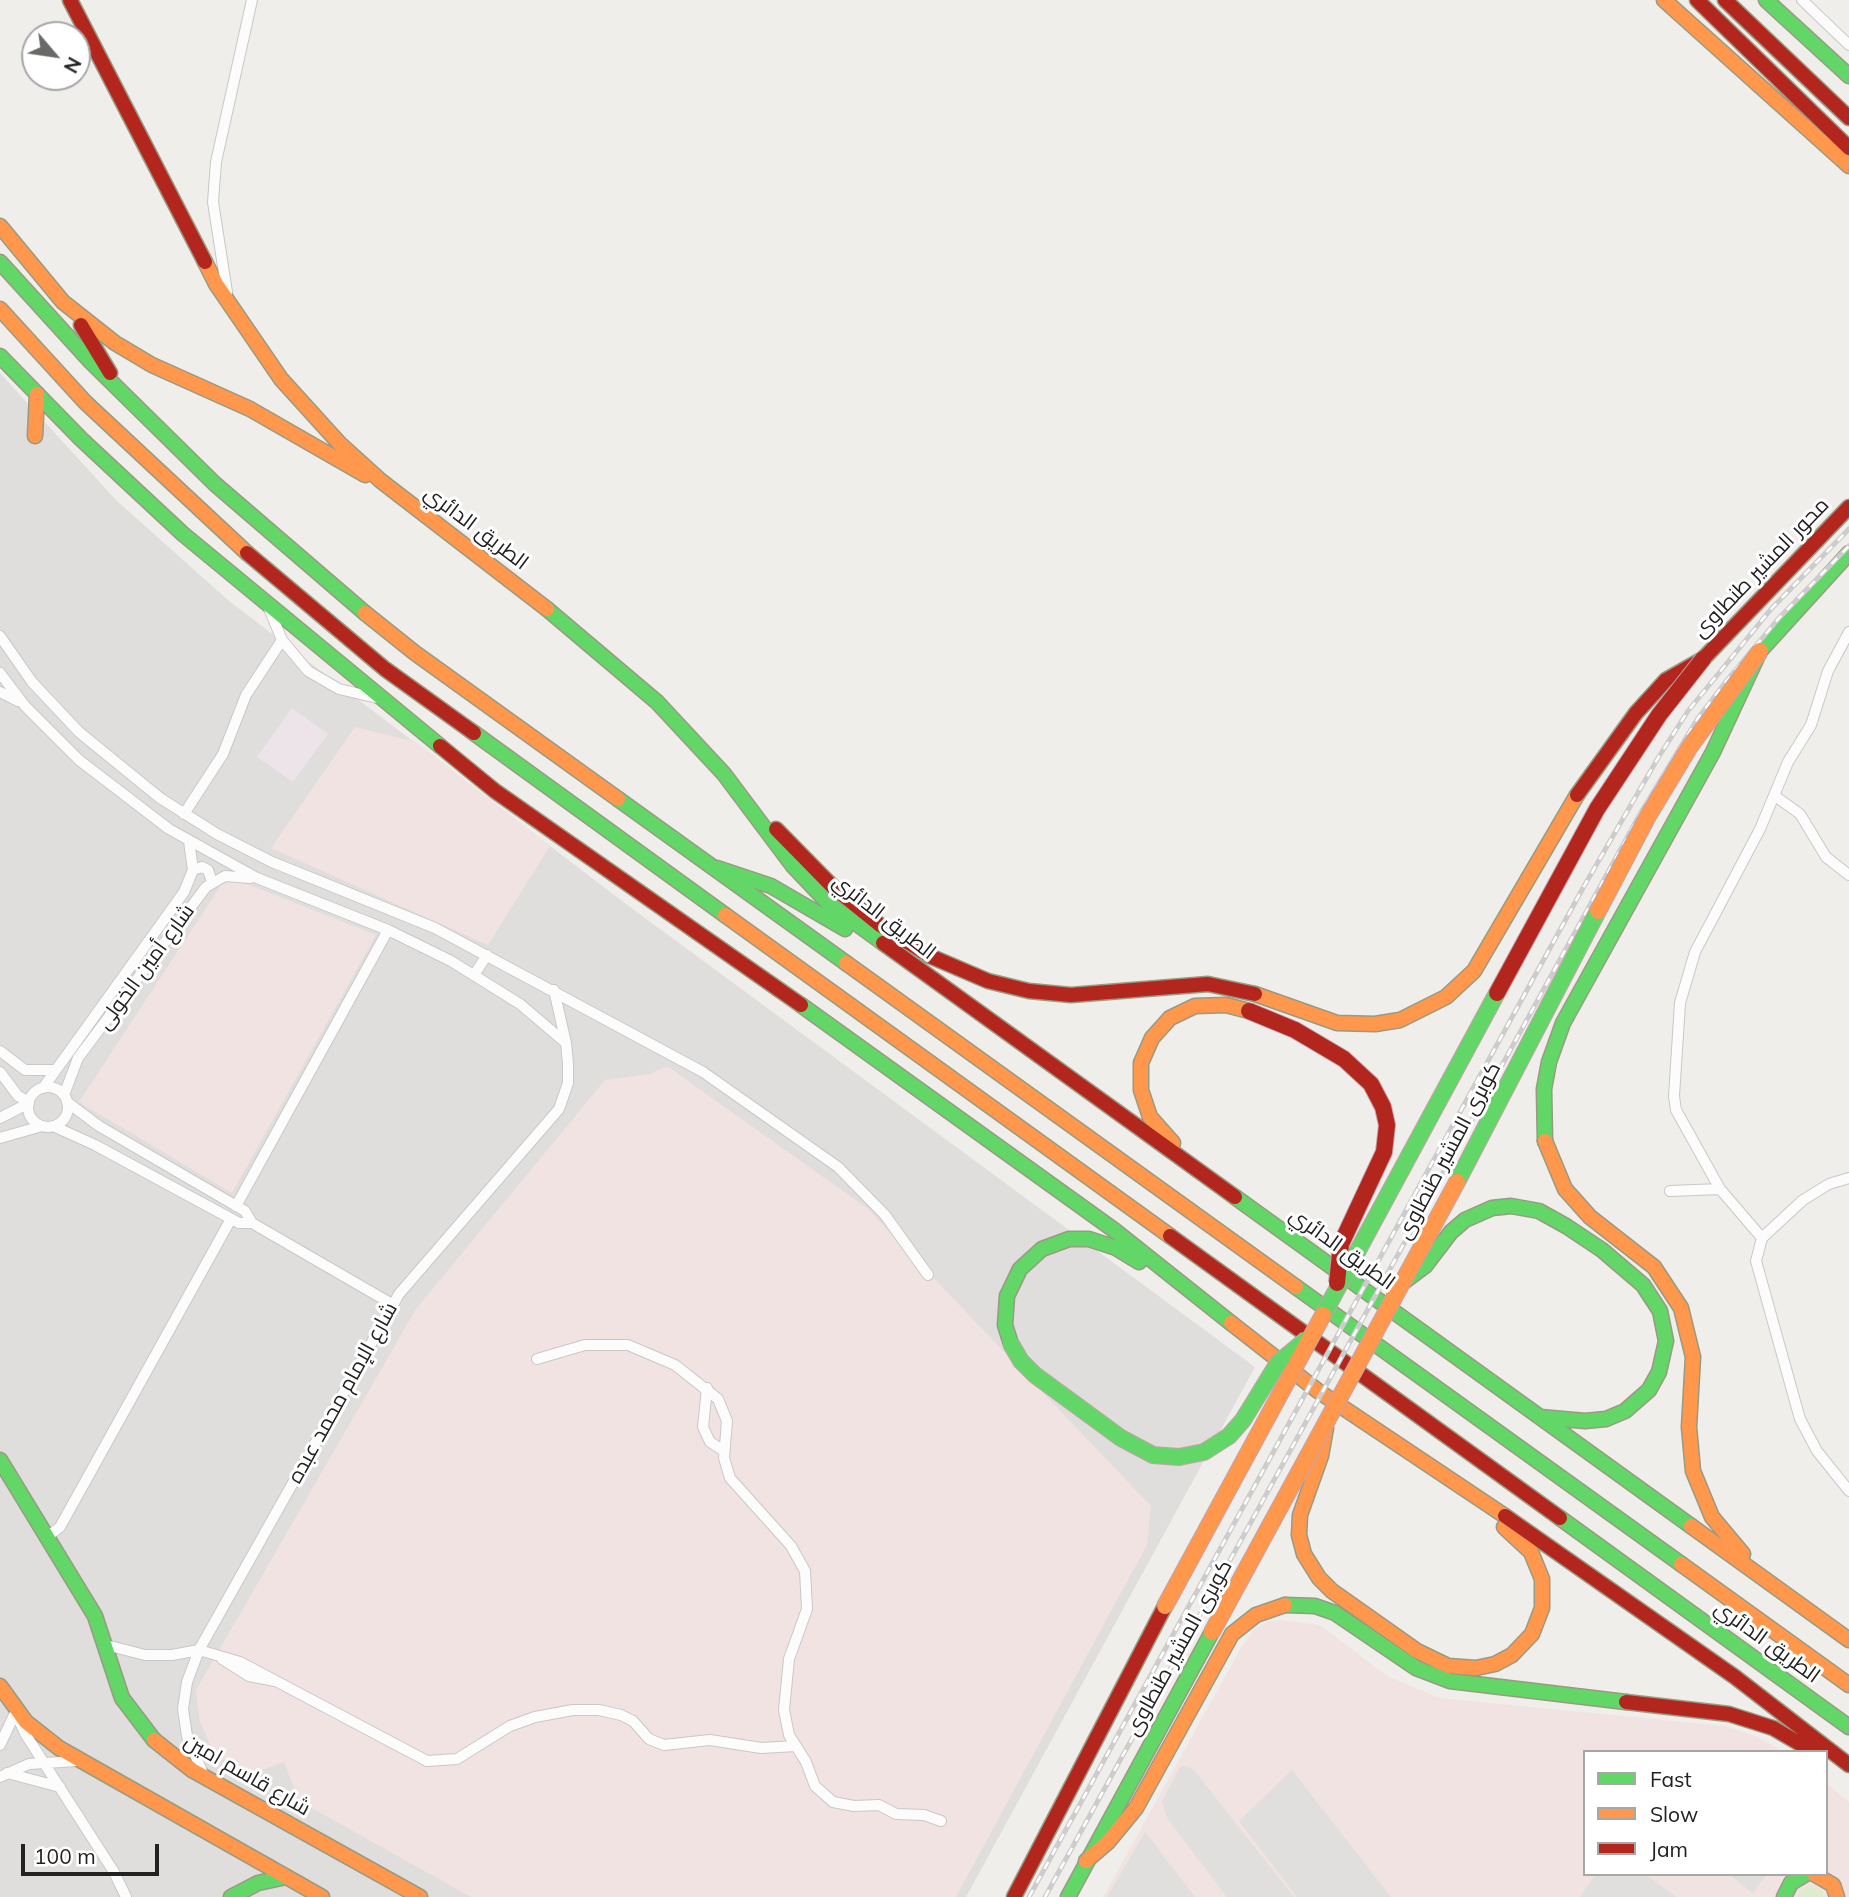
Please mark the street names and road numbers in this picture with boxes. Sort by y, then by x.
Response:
street label: الطريق الدائري [419,481,533,575]
street label: محور المشير طنطاوى [1688,493,1834,643]
street label: الطريق الدائري [827,869,941,965]
street label: شارع أمين الخولى [92,899,200,1035]
street label: كوبرى المشير طنطاوى [1392,1058,1506,1244]
street label: الطريق الدائري [1284,1202,1400,1296]
street label: شارع الإمام محمد عبده [283,1298,403,1488]
street label: كوبرى المشير طنطاوى [1120,1556,1238,1740]
street label: الطريق الدائري [1709,1595,1825,1689]
street label: شارع قاسم امين [179,1729,315,1821]

